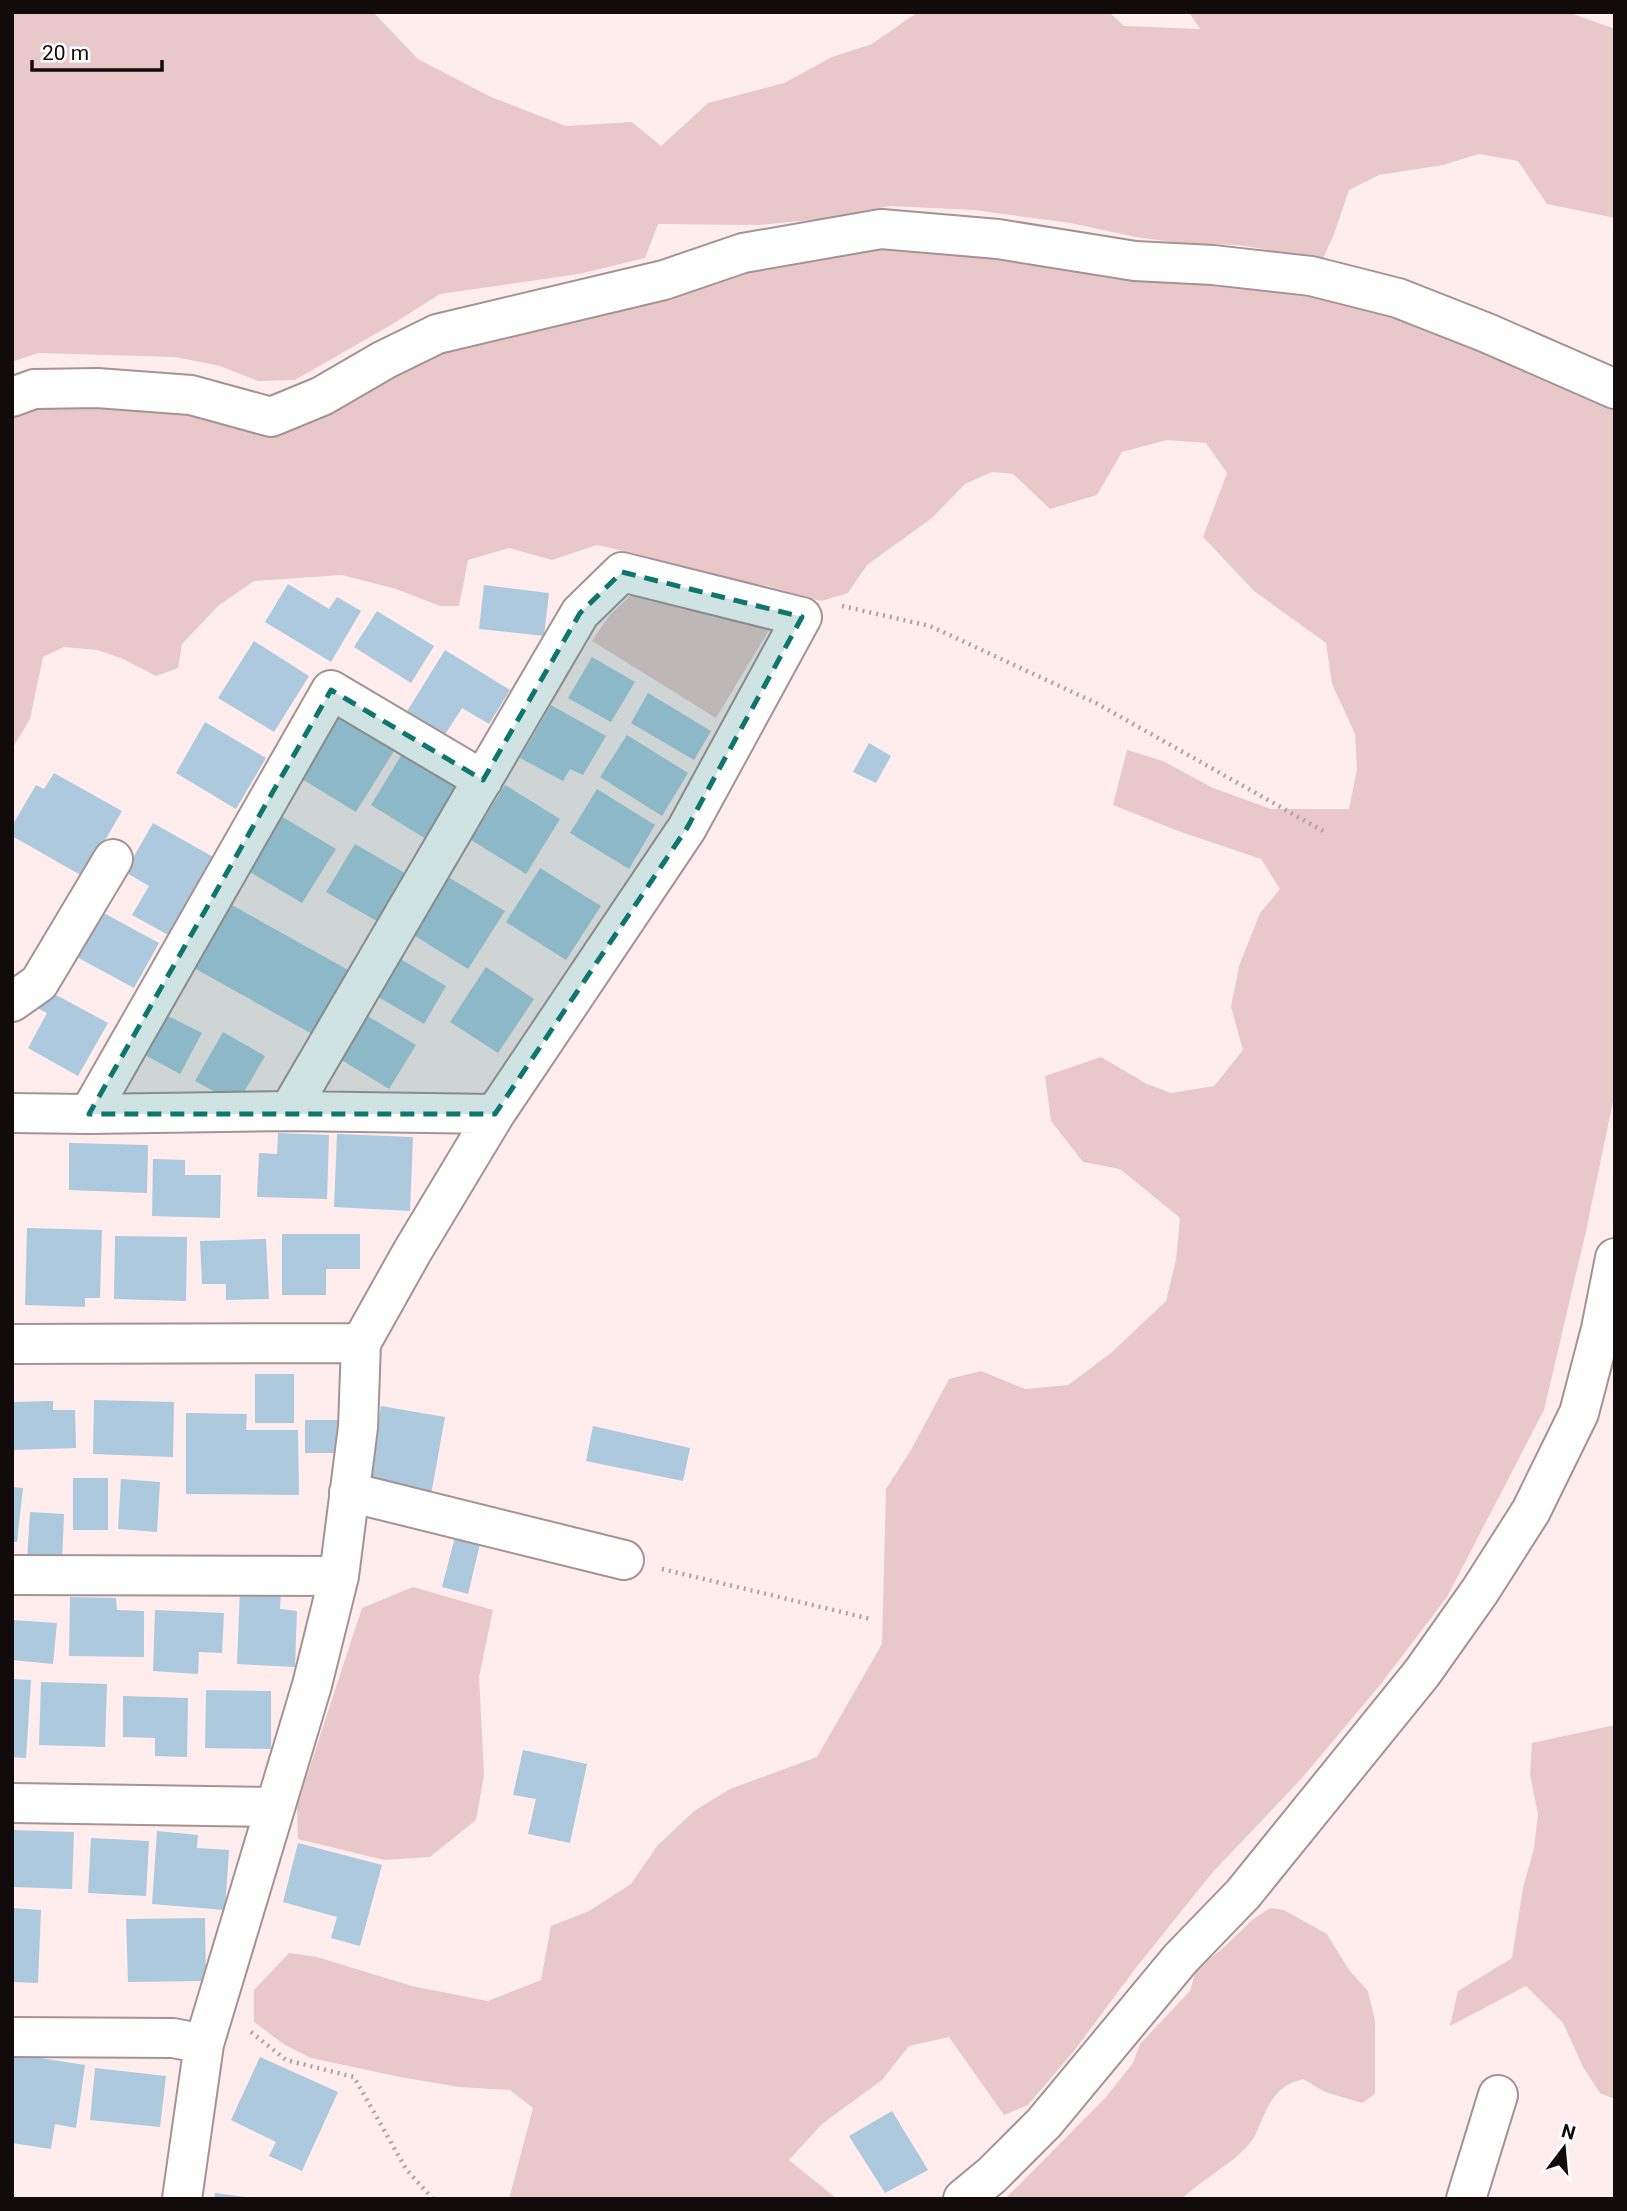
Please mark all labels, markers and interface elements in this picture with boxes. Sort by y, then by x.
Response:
scale bar [32,28,161,72]
text: 20 m [42,41,89,65]
north arrow [1529,2113,1599,2183]
text: N [1559,2119,1578,2145]

